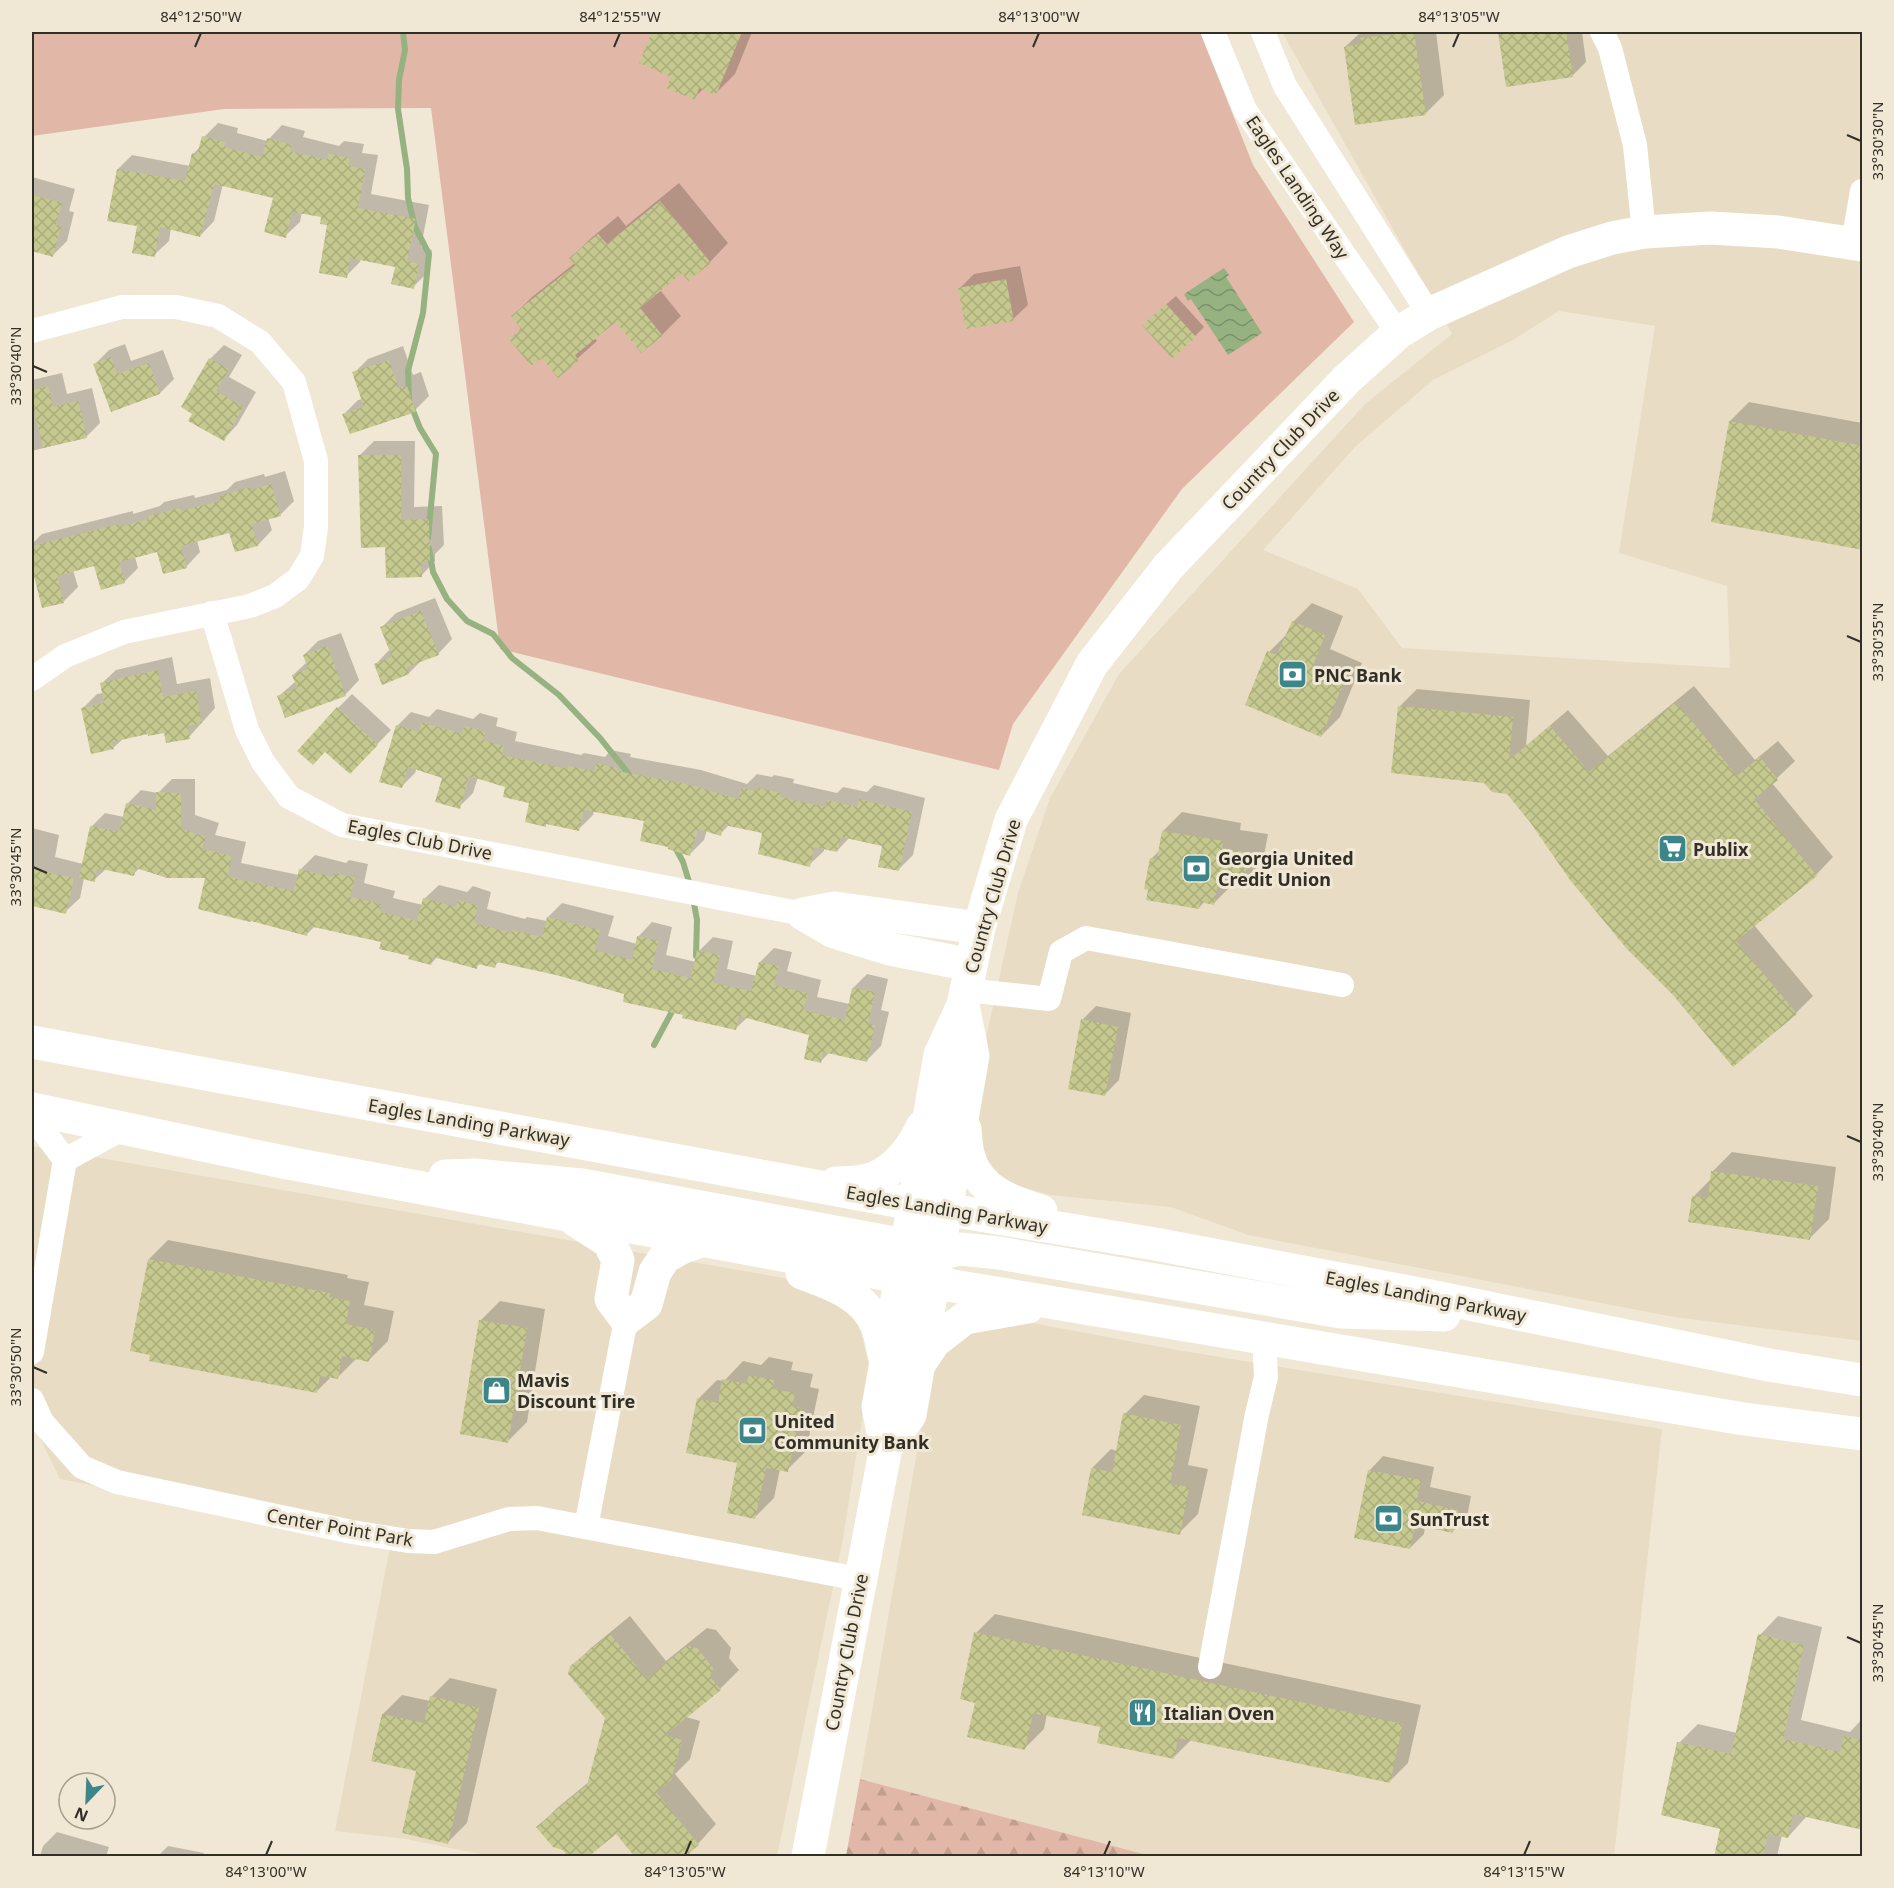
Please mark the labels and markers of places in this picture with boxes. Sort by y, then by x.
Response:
bank icon: PNC Bank [1277,659,1309,691]
place label: PNC Bank [1314,663,1402,687]
supermarket icon: Publix [1656,833,1688,865]
place label: Publix [1693,837,1749,861]
place label: Georgia United Credit Union [1218,846,1354,891]
bank icon: Georgia United Credit Union [1181,852,1213,884]
place label: Mavis Discount Tire [517,1368,635,1413]
shop icon: Mavis Discount Tire [480,1374,512,1406]
place label: United Community Bank [774,1409,930,1454]
bank icon: United Community Bank [737,1415,769,1447]
bank icon: SunTrust [1373,1503,1405,1535]
place label: SunTrust [1410,1507,1490,1531]
restaurant icon: Italian Oven [1127,1697,1159,1729]
place label: Italian Oven [1164,1701,1274,1725]

